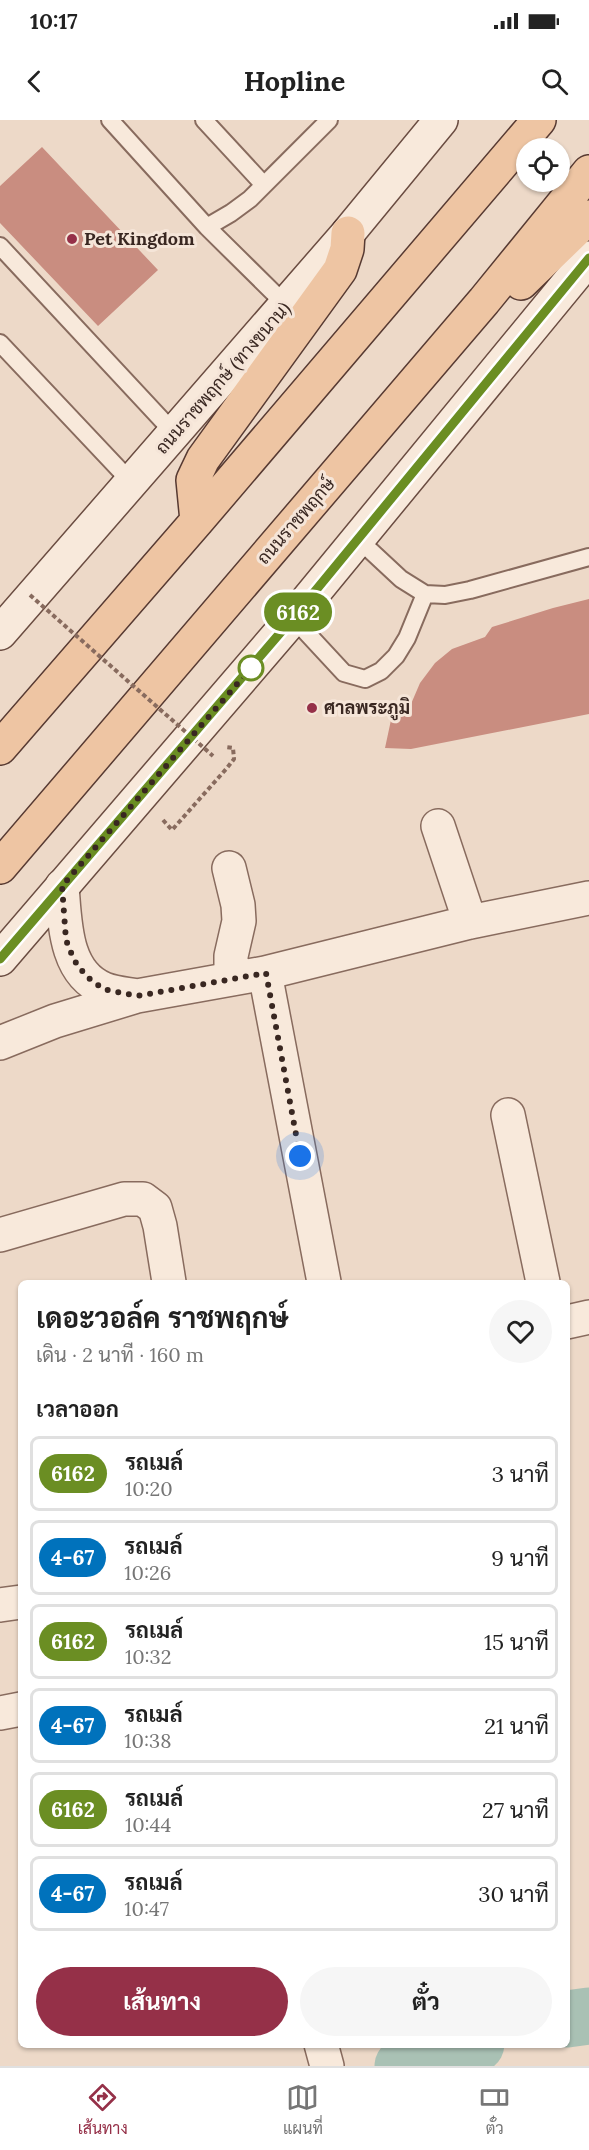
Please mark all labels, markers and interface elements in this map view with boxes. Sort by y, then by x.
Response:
text: 10:17 [30,7,78,35]
text: Hopline [244,64,345,98]
icon: back [18,65,51,98]
icon: search [538,65,571,98]
map controls [516,138,570,192]
button: locate [516,138,570,192]
place label: Pet Kingdom [84,227,195,250]
marker: Pet Kingdom [65,232,79,246]
street label: ถนนราชพฤกษ์ (ทางขนาน) [149,296,295,459]
street label: ถนนราชพฤกษ์ [251,471,340,569]
line badge: 6162 [256,592,340,632]
text: 6162 [276,599,320,626]
unlabelled marker [238,655,264,681]
place label: ศาลพระภูมิ [324,696,410,721]
marker: ศาลพระภูมิ [305,701,319,715]
your location [285,1141,315,1171]
text: เดอะวอล์ค ราชพฤกษ์ [36,1300,289,1336]
button: heart [489,1300,552,1363]
text: เดิน · 2 นาที · 160 m [36,1342,204,1367]
text: เวลาออก [36,1395,119,1423]
text: รถเมล์ [125,1448,183,1476]
text: 6162 [51,1460,95,1487]
text: 3 นาที [492,1460,549,1488]
text: 10:20 [125,1476,173,1501]
text: รถเมล์ [124,1532,183,1560]
text: 4-67 [51,1544,94,1571]
text: 9 นาที [491,1544,549,1572]
text: 10:26 [124,1560,171,1585]
text: รถเมล์ [125,1616,183,1644]
text: 6162 [51,1628,95,1655]
text: 15 นาที [484,1628,549,1656]
text: 10:32 [125,1644,171,1669]
text: รถเมล์ [124,1700,183,1728]
text: 4-67 [51,1712,94,1739]
text: 21 นาที [484,1712,549,1740]
text: 10:38 [124,1728,171,1753]
text: รถเมล์ [125,1784,183,1812]
text: 6162 [51,1796,95,1823]
text: 27 นาที [482,1796,549,1824]
text: 10:44 [125,1812,171,1837]
text: รถเมล์ [124,1868,183,1896]
text: 4-67 [51,1880,94,1907]
text: 30 นาที [478,1880,549,1908]
text: 10:47 [124,1896,169,1921]
button: เส้นทาง [36,1967,288,2036]
button: ตั๋ว [300,1967,552,2036]
tab: เส้นทาง [78,2081,128,2138]
tab: แผนที่ [283,2081,323,2138]
tab: ตั๋ว [478,2081,511,2138]

